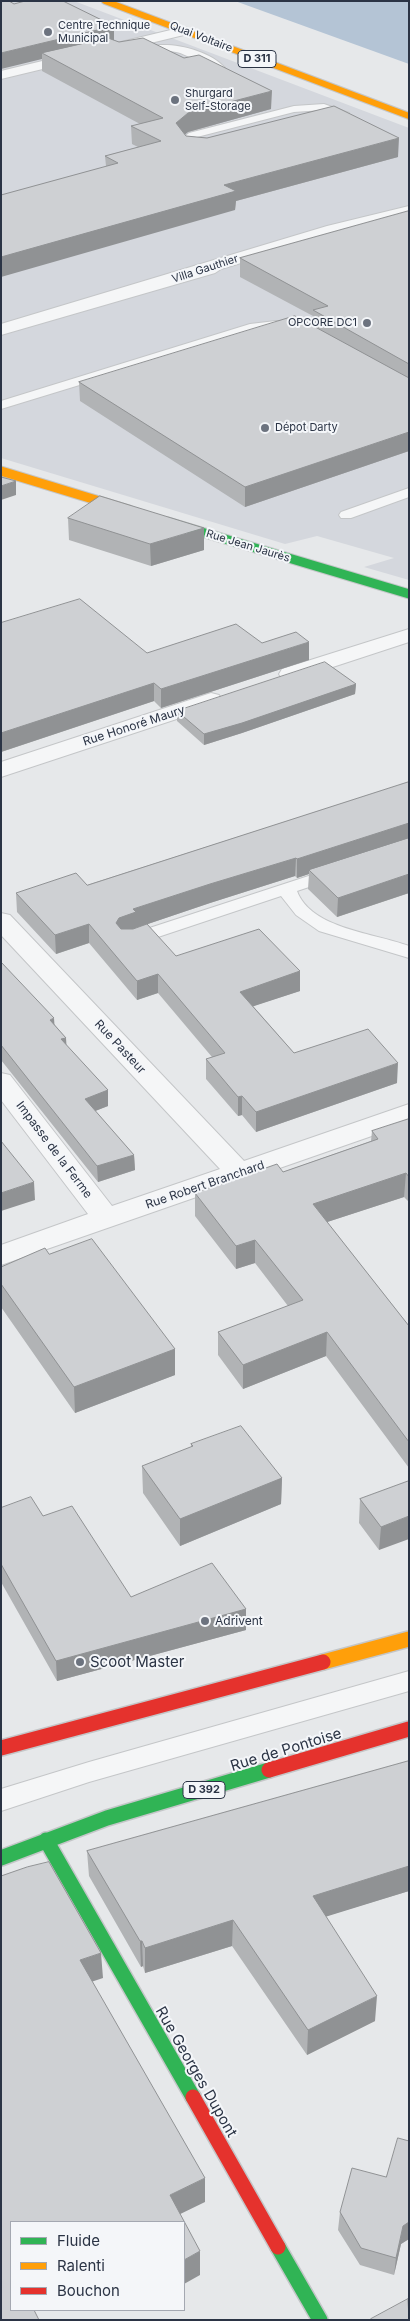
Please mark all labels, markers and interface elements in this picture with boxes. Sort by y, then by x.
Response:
place label: Centre Technique Municipal [58,19,150,45]
street label: Quai Voltaire [168,19,234,55]
marker: Centre Technique Municipal [42,26,54,38]
road number: D 311 [238,51,276,68]
place label: Shurgard Self-Storage [185,87,251,113]
marker: Shurgard Self-Storage [169,94,181,106]
street label: Villa Gauthier [170,252,240,286]
place label: OPCORE DC1 [288,316,357,330]
marker: OPCORE DC1 [361,317,373,329]
place label: Dépot Darty [275,421,338,435]
marker: Dépot Darty [259,422,271,434]
street label: Rue Jean Jaurès [205,527,291,565]
street label: Rue Honoré Maury [81,703,187,749]
street label: Rue Pasteur [91,1017,149,1077]
street label: Impasse de la Ferme [13,1099,95,1201]
street label: Rue Robert Branchard [144,1158,266,1212]
place label: Adrivent [215,1614,263,1628]
marker: Adrivent [199,1615,211,1627]
place label: Scoot Master [90,1653,184,1671]
marker: Scoot Master [74,1656,86,1668]
street label: Rue de Pontoise [228,1725,344,1775]
road number: D 392 [183,1782,225,1798]
street label: Rue Georges Dupont [151,2004,241,2140]
legend [10,2221,185,2311]
text: Fluide [57,2231,100,2250]
text: Ralenti [57,2256,105,2275]
text: Bouchon [57,2281,120,2300]

